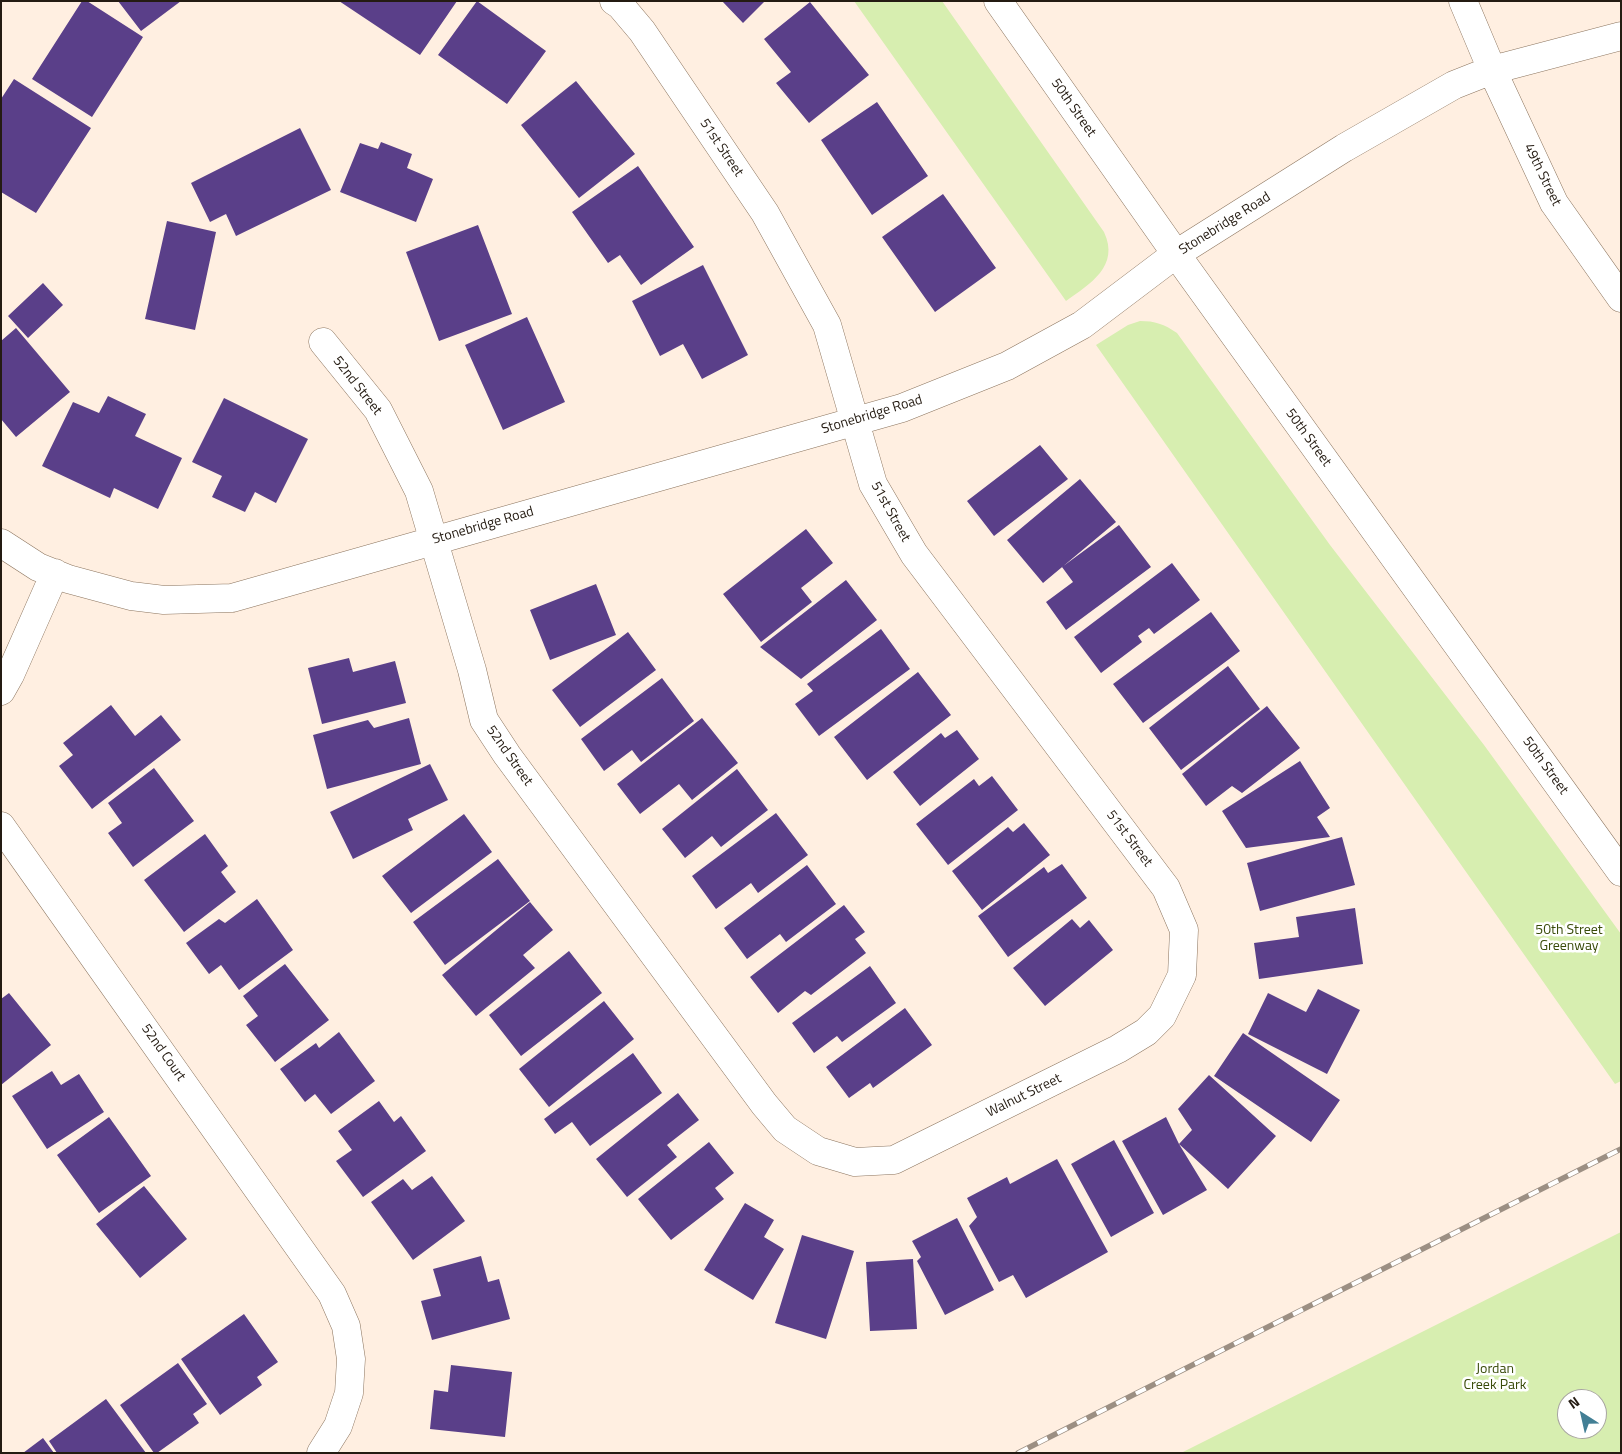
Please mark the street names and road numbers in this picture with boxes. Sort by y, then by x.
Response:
street label: 50th Street [1047,76,1099,140]
street label: 51st Street [696,116,746,180]
street label: 49th Street [1520,141,1564,209]
street label: Stonebridge Road [1176,189,1274,259]
street label: 52nd Street [329,353,385,419]
street label: Stonebridge Road [819,392,925,438]
street label: 50th Street [1281,406,1335,470]
street label: 51st Street [867,479,913,545]
street label: Stonebridge Road [430,503,536,549]
street label: 52nd Street [482,723,536,789]
street label: 50th Street [1518,734,1572,798]
street label: 51st Street [1102,807,1156,871]
street label: 52nd Court [137,1021,189,1085]
street label: Walnut Street [984,1071,1064,1121]

